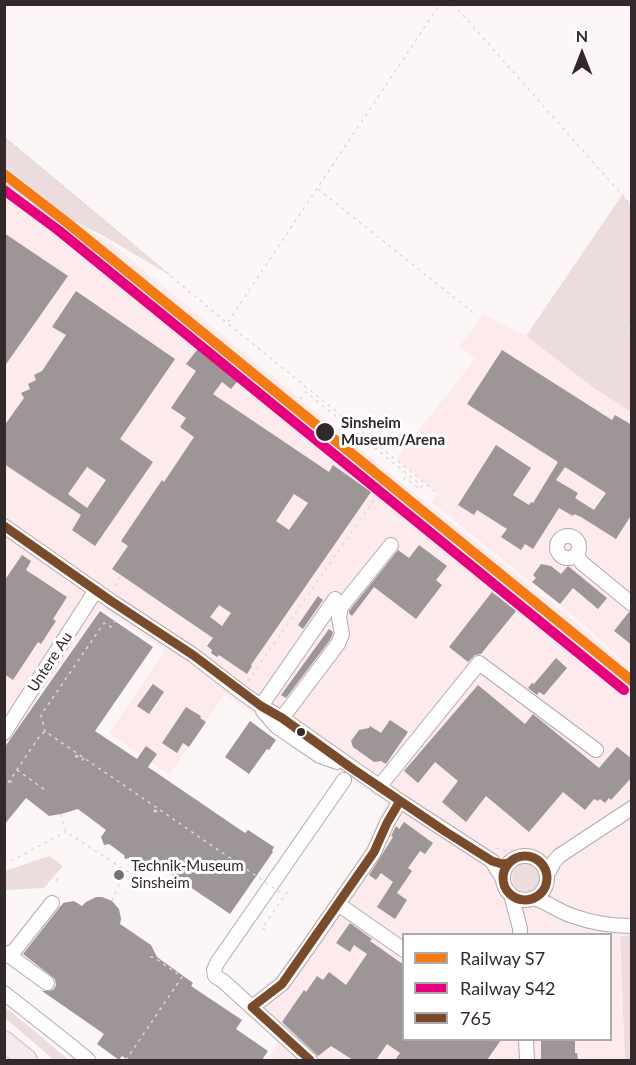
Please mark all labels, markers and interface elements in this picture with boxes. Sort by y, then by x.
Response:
north arrow [552,24,612,84]
text: N [576,26,588,45]
place label: Sinsheim Museum/Arena [341,414,445,449]
marker: Sinsheim Museum/Arena [314,421,336,443]
street label: Untere Au [24,629,76,695]
unlabelled marker [295,726,307,738]
place label: Technik-Museum Sinsheim [131,857,244,892]
marker: Technik-Museum Sinsheim [112,868,126,882]
legend [402,933,612,1041]
text: Railway S7 [460,947,545,969]
text: Railway S42 [460,977,556,999]
text: 765 [460,1007,491,1029]

